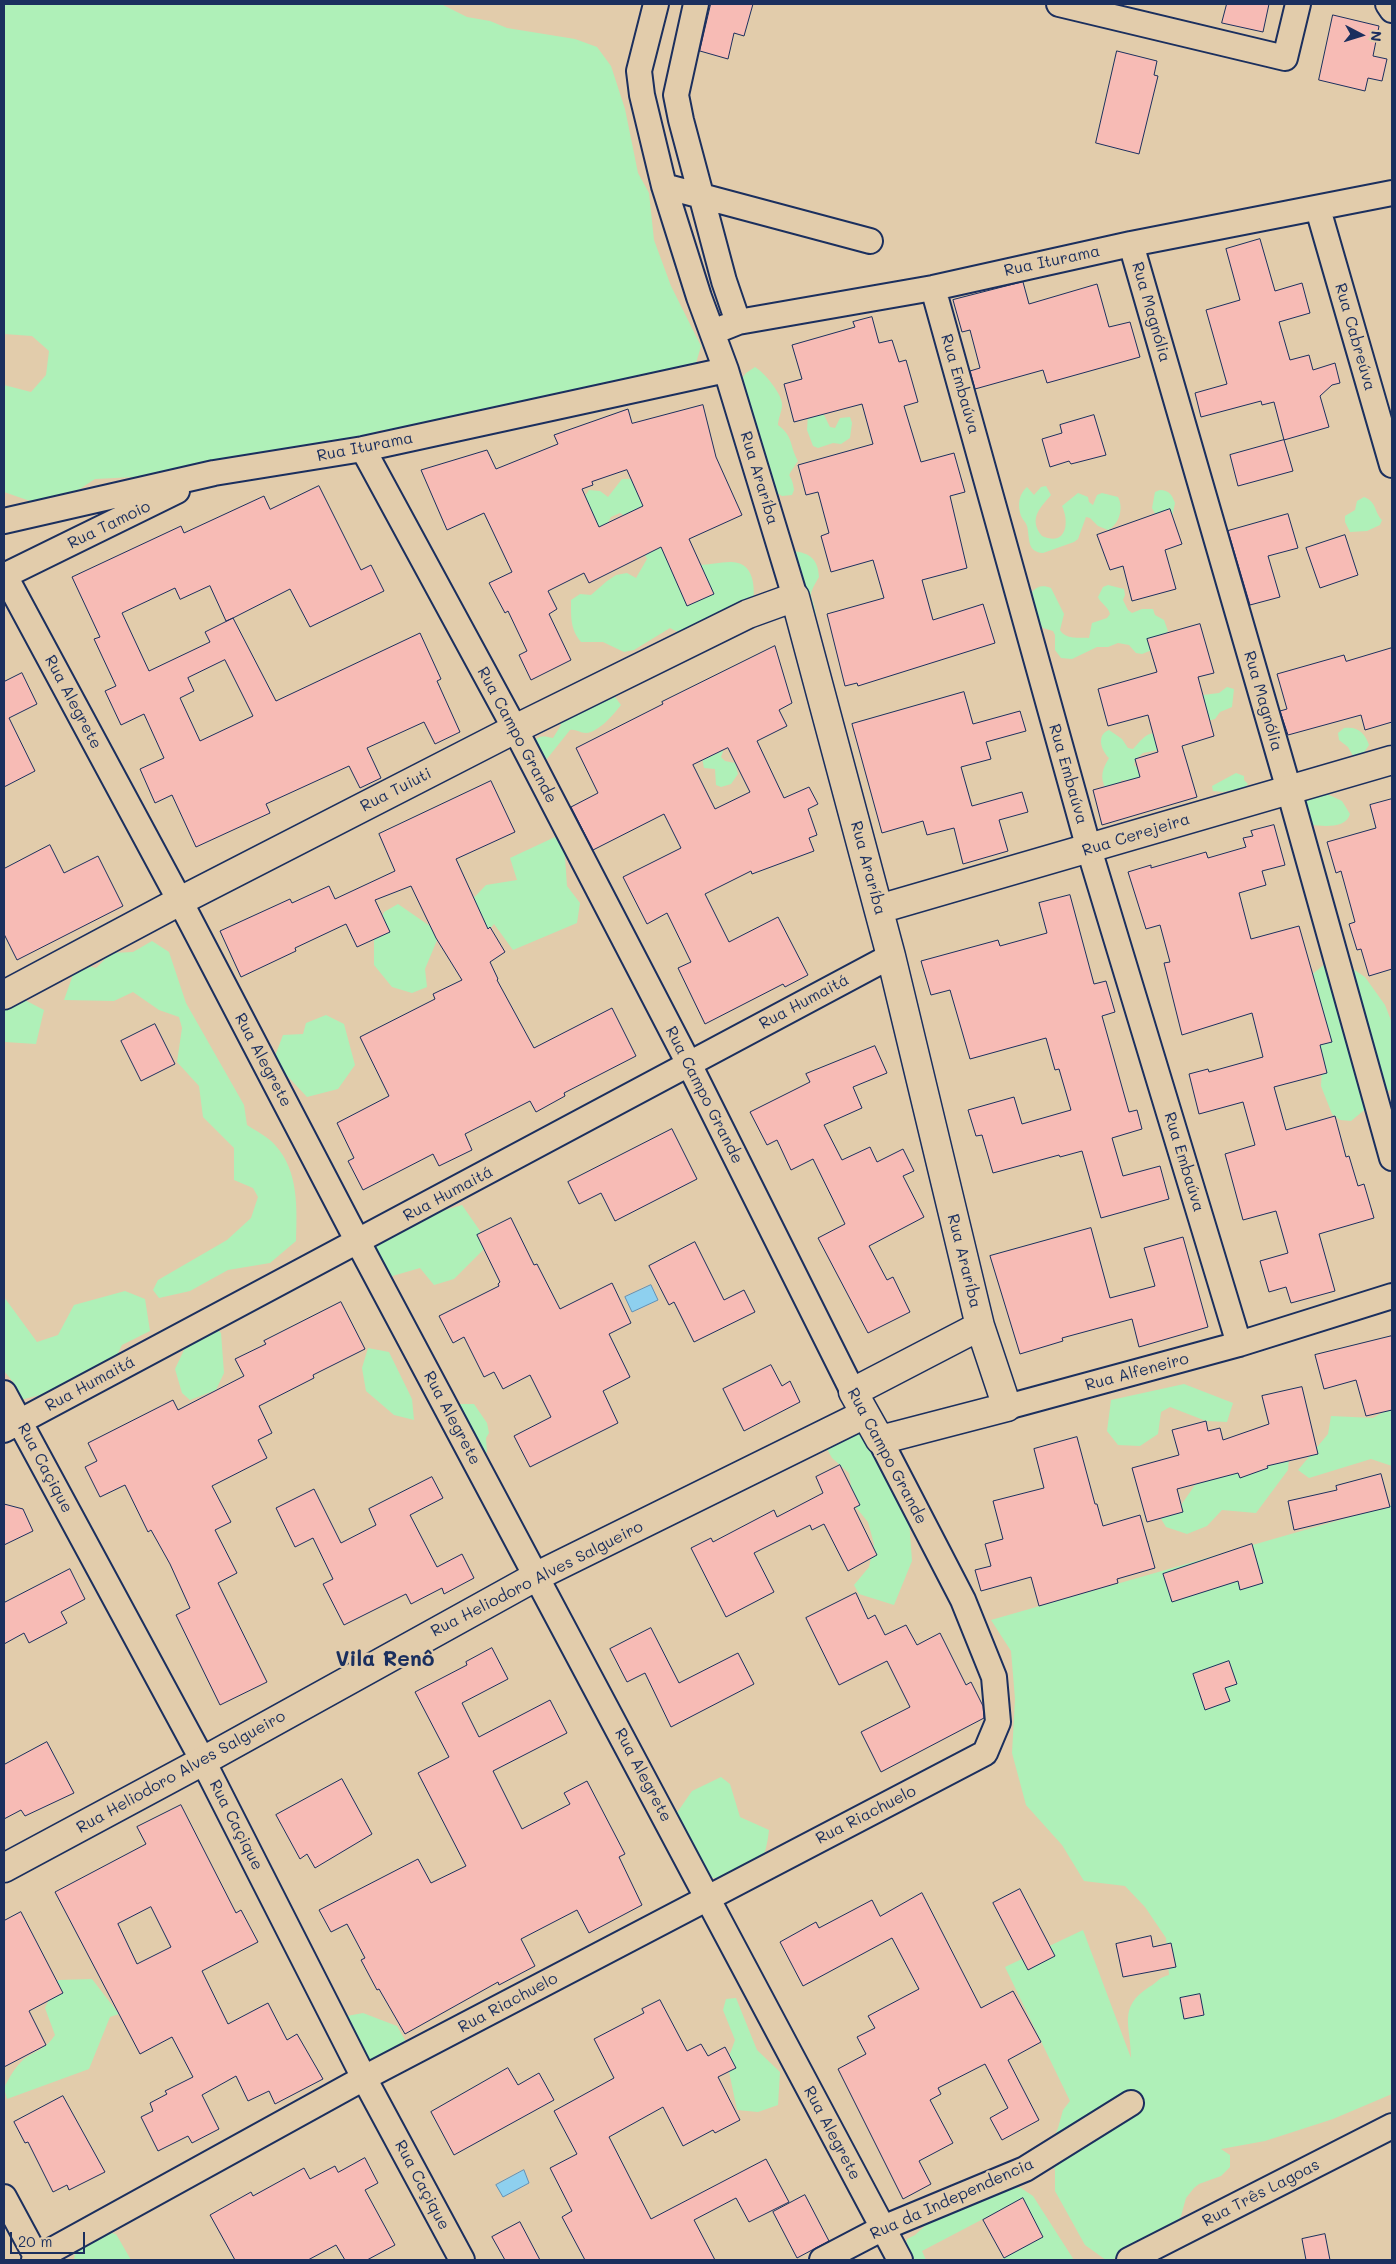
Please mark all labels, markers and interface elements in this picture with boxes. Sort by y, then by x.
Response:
north arrow [1336,10,1386,60]
text: N [1367,30,1386,42]
street label: Rua Iturama [1002,241,1102,281]
street label: Rua Magnólia [1128,260,1174,364]
street label: Rua Cabreúva [1331,281,1379,393]
street label: Rua Embaúva [937,332,983,436]
street label: Rua Iturama [315,428,415,466]
street label: Rua Araríba [736,429,782,527]
street label: Rua Tamoio [65,497,153,553]
street label: Rua Magnólia [1240,649,1286,753]
street label: Rua Alegrete [40,652,106,752]
street label: Rua Campo Grande [473,664,561,806]
street label: Rua Embaúva [1045,722,1091,826]
street label: Rua Tuiuti [357,764,435,816]
street label: Rua Cerejeira [1080,810,1192,860]
street label: Rua Araríba [846,819,890,917]
street label: Rua Humaitá [756,970,852,1034]
street label: Rua Alegrete [230,1010,296,1110]
street label: Rua Campo Grande [661,1023,747,1167]
street label: Rua Embaúva [1160,1110,1208,1214]
street label: Rua Humaitá [400,1162,496,1226]
street label: Rua Araríba [943,1212,985,1310]
street label: Rua Alfeneiro [1083,1349,1191,1395]
street label: Rua Humaitá [42,1352,138,1416]
street label: Rua Alegrete [419,1368,485,1468]
street label: Rua Campo Grande [843,1385,931,1527]
street label: Rua Caçique [13,1420,77,1516]
street label: Rua Heliodoro Alves Salgueiro [428,1517,646,1641]
district label: Vila Renô [336,1647,434,1673]
street label: Rua Heliodoro Alves Salgueiro [73,1706,289,1838]
street label: Rua Alegrete [610,1725,676,1825]
street label: Rua Caçique [205,1777,267,1873]
street label: Rua Riachuelo [813,1782,919,1848]
street label: Rua Riachuelo [455,1969,561,2037]
street label: Rua Alegrete [799,2083,865,2183]
street label: Rua Caçique [390,2137,454,2233]
street label: Rua da Independencia [867,2154,1037,2244]
street label: Rua Três Lagoas [1199,2155,1323,2231]
scale bar [12,2222,88,2254]
text: 20 m [18,2231,52,2251]

